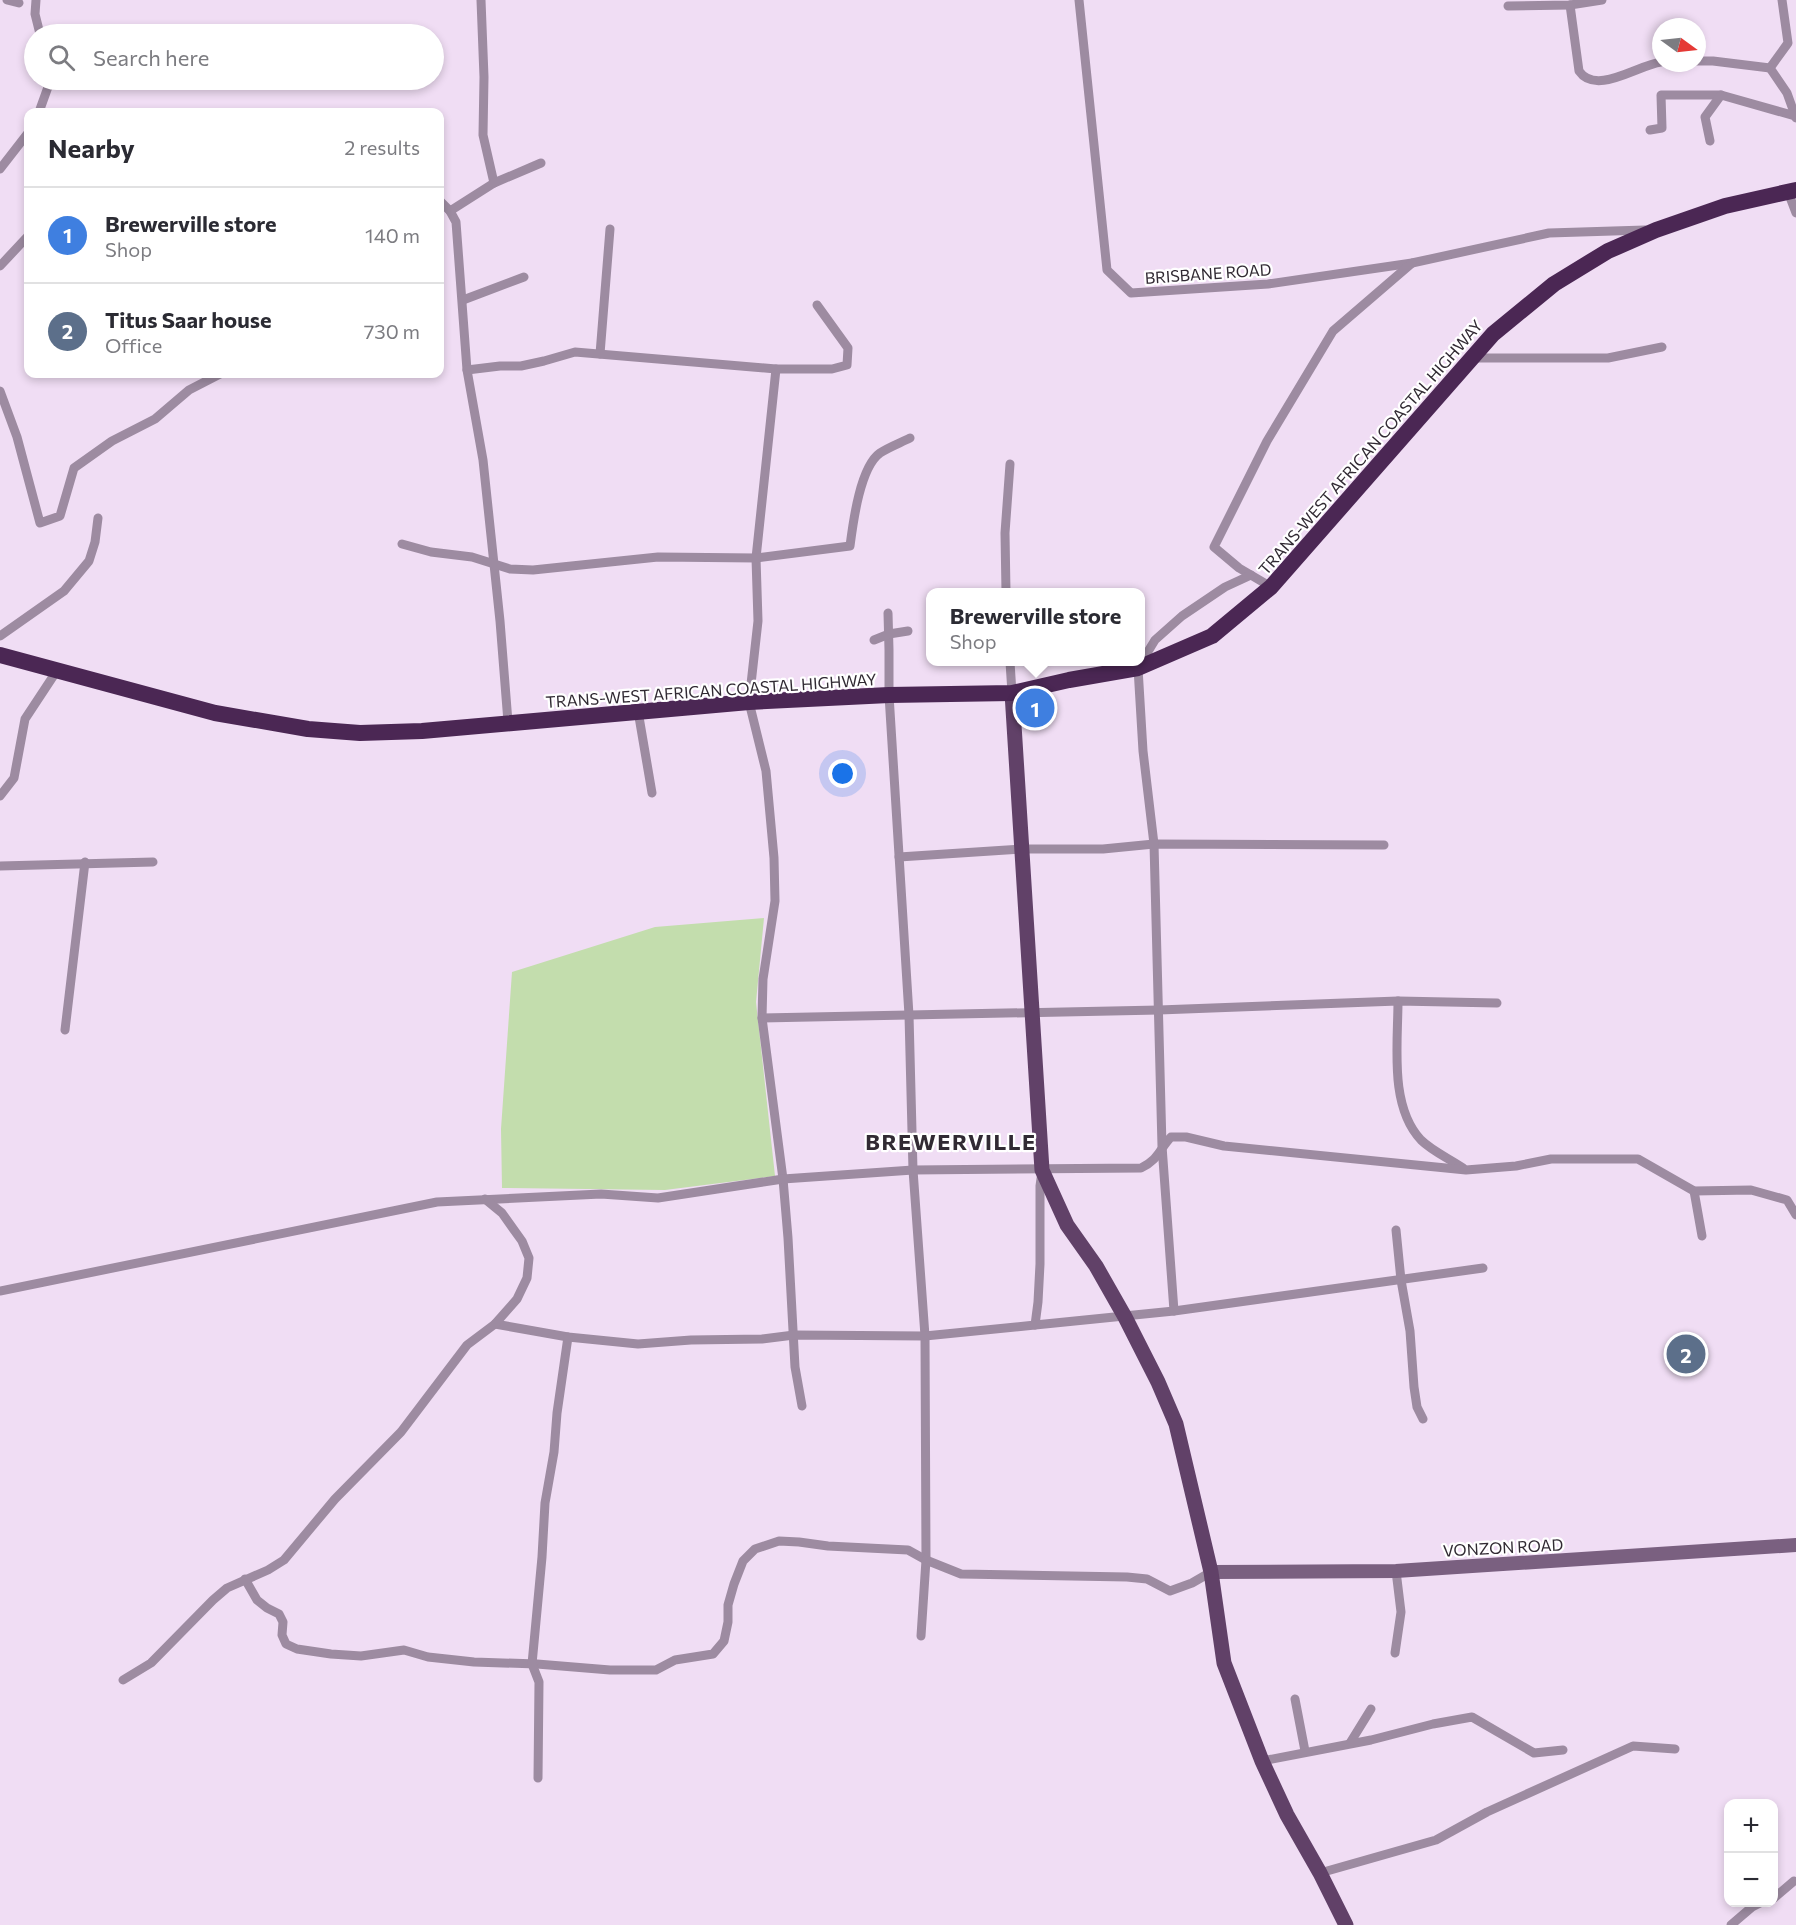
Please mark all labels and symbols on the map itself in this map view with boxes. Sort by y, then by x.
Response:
north arrow [1652,18,1706,72]
street label: BRISBANE ROAD [1144,259,1272,287]
street label: TRANS-WEST AFRICAN COASTAL HIGHWAY [1254,315,1486,578]
street label: TRANS-WEST AFRICAN COASTAL HIGHWAY [545,669,878,711]
pin: 1 [1016,686,1054,730]
your location [828,759,857,788]
district label: BREWERVILLE [865,1128,1037,1155]
pin: 2 [1666,1332,1706,1376]
street label: VONZON ROAD [1442,1534,1564,1560]

